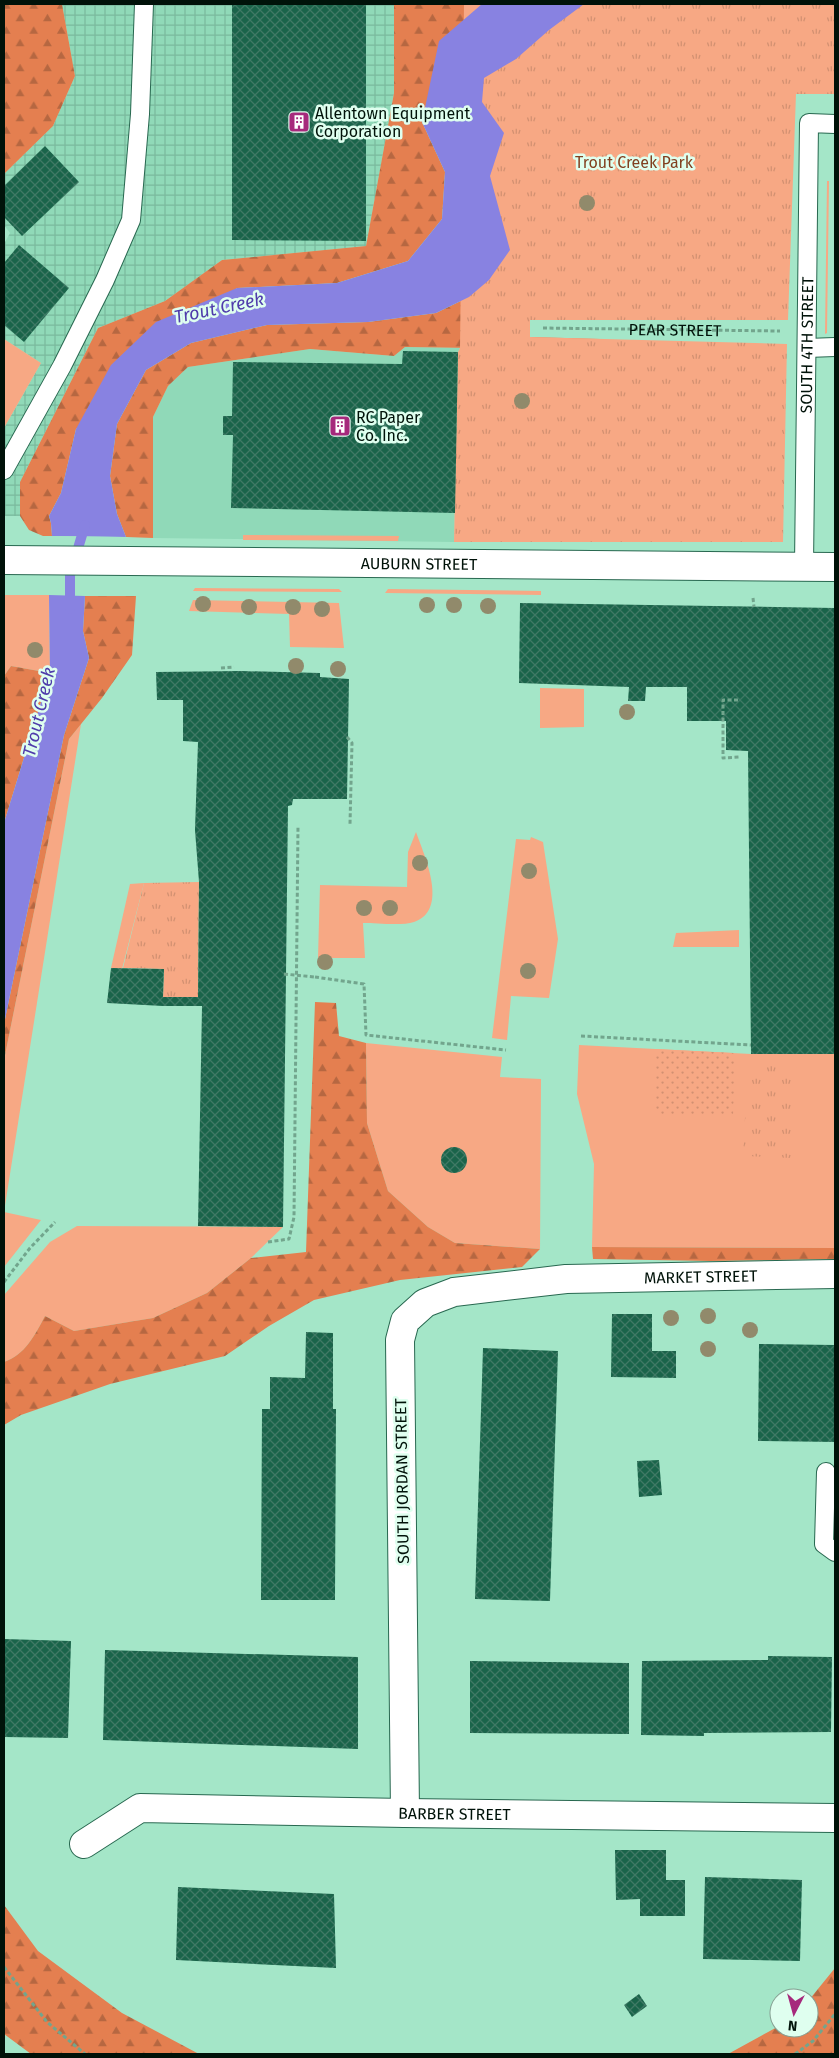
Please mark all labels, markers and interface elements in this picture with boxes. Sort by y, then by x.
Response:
place label: Allentown Equipment Corporation [315,104,470,141]
building icon: Allentown Equipment Corporation [287,110,311,134]
park label: Trout Creek Park [575,153,694,172]
street label: SOUTH 4TH STREET [796,276,817,413]
water label: Trout Creek [172,288,266,328]
street label: PEAR STREET [629,320,722,340]
place label: RC Paper Co. Inc. [356,408,421,445]
building icon: RC Paper Co. Inc. [328,414,352,438]
street label: AUBURN STREET [361,554,478,573]
water label: Trout Creek [18,665,60,759]
street label: MARKET STREET [644,1266,758,1287]
street label: SOUTH JORDAN STREET [391,1397,413,1564]
street label: BARBER STREET [398,1803,511,1824]
north arrow [769,1988,819,2038]
text: N [787,2016,798,2034]

